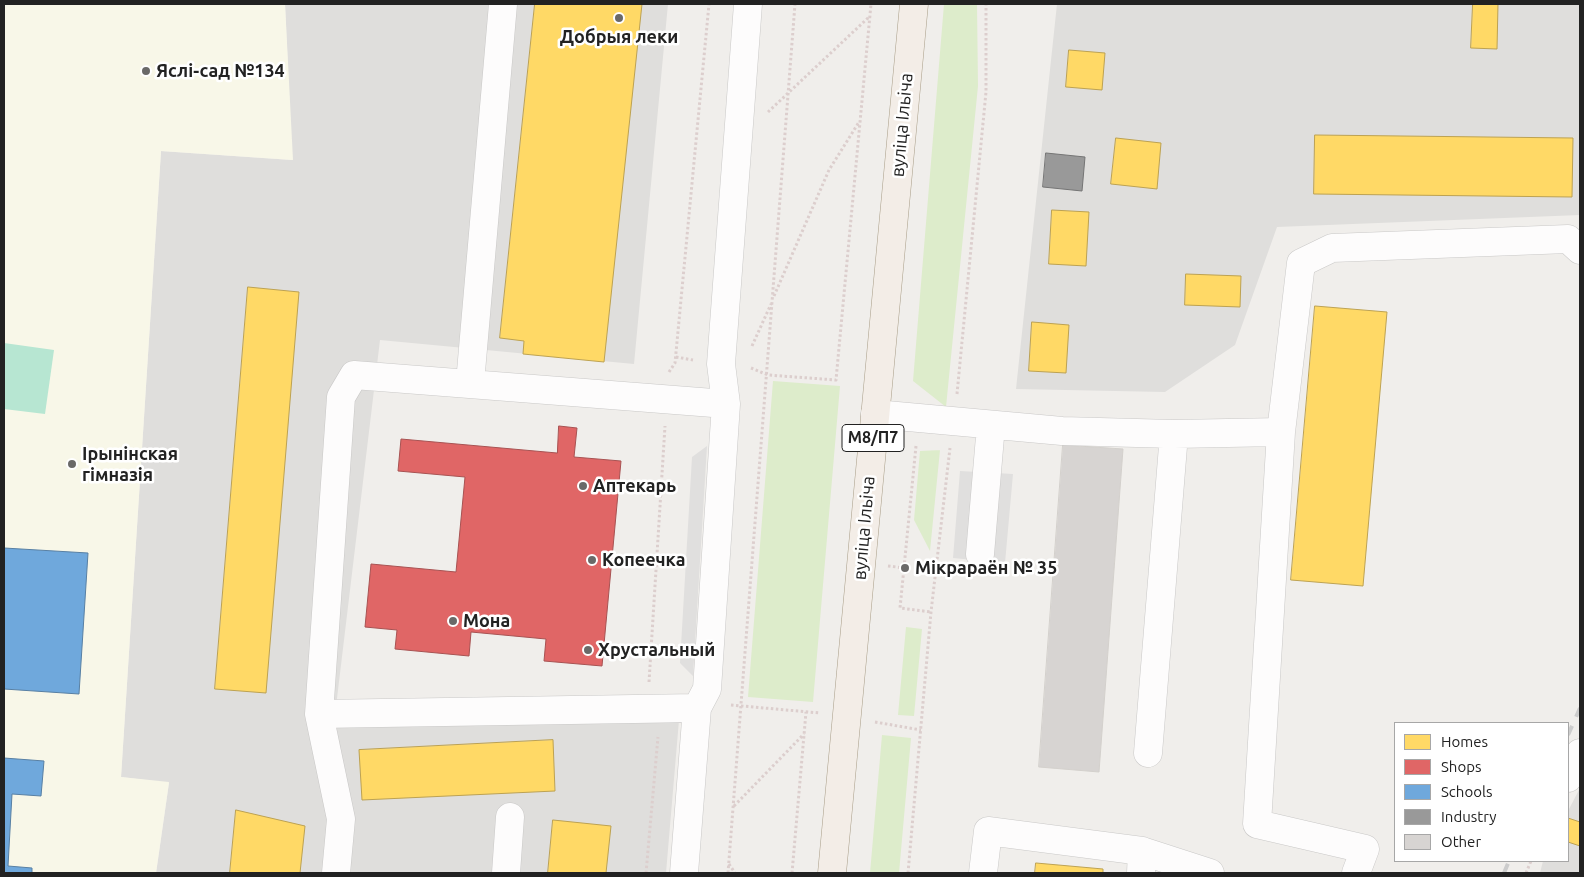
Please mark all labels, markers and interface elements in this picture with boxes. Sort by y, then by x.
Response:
marker: Добрыя леки [613,12,625,24]
place label: Добрыя леки [560,26,678,48]
place label: Яслі-сад №134 [156,60,285,82]
marker: Яслі-сад №134 [140,65,152,77]
street label: вуліца Ільіча [887,72,917,178]
road number: М8/П7 [842,424,904,452]
place label: Ірынінская гімназія [82,443,178,486]
marker: Ірынінская гімназія [66,458,78,470]
place label: Аптекарь [593,475,676,497]
street label: вуліца Ільіча [849,475,879,581]
marker: Аптекарь [577,480,589,492]
place label: Копеечка [602,549,685,571]
marker: Копеечка [586,554,598,566]
place label: Мікрараён № 35 [915,557,1057,579]
marker: Мікрараён № 35 [899,562,911,574]
place label: Мона [463,610,510,632]
marker: Мона [447,615,459,627]
place label: Хрустальный [598,639,715,661]
marker: Хрустальный [582,644,594,656]
legend [1394,722,1569,862]
text: Homes [1441,733,1488,750]
text: Shops [1441,758,1482,775]
text: Schools [1441,783,1492,800]
text: Industry [1441,808,1496,825]
text: Other [1441,833,1481,850]

